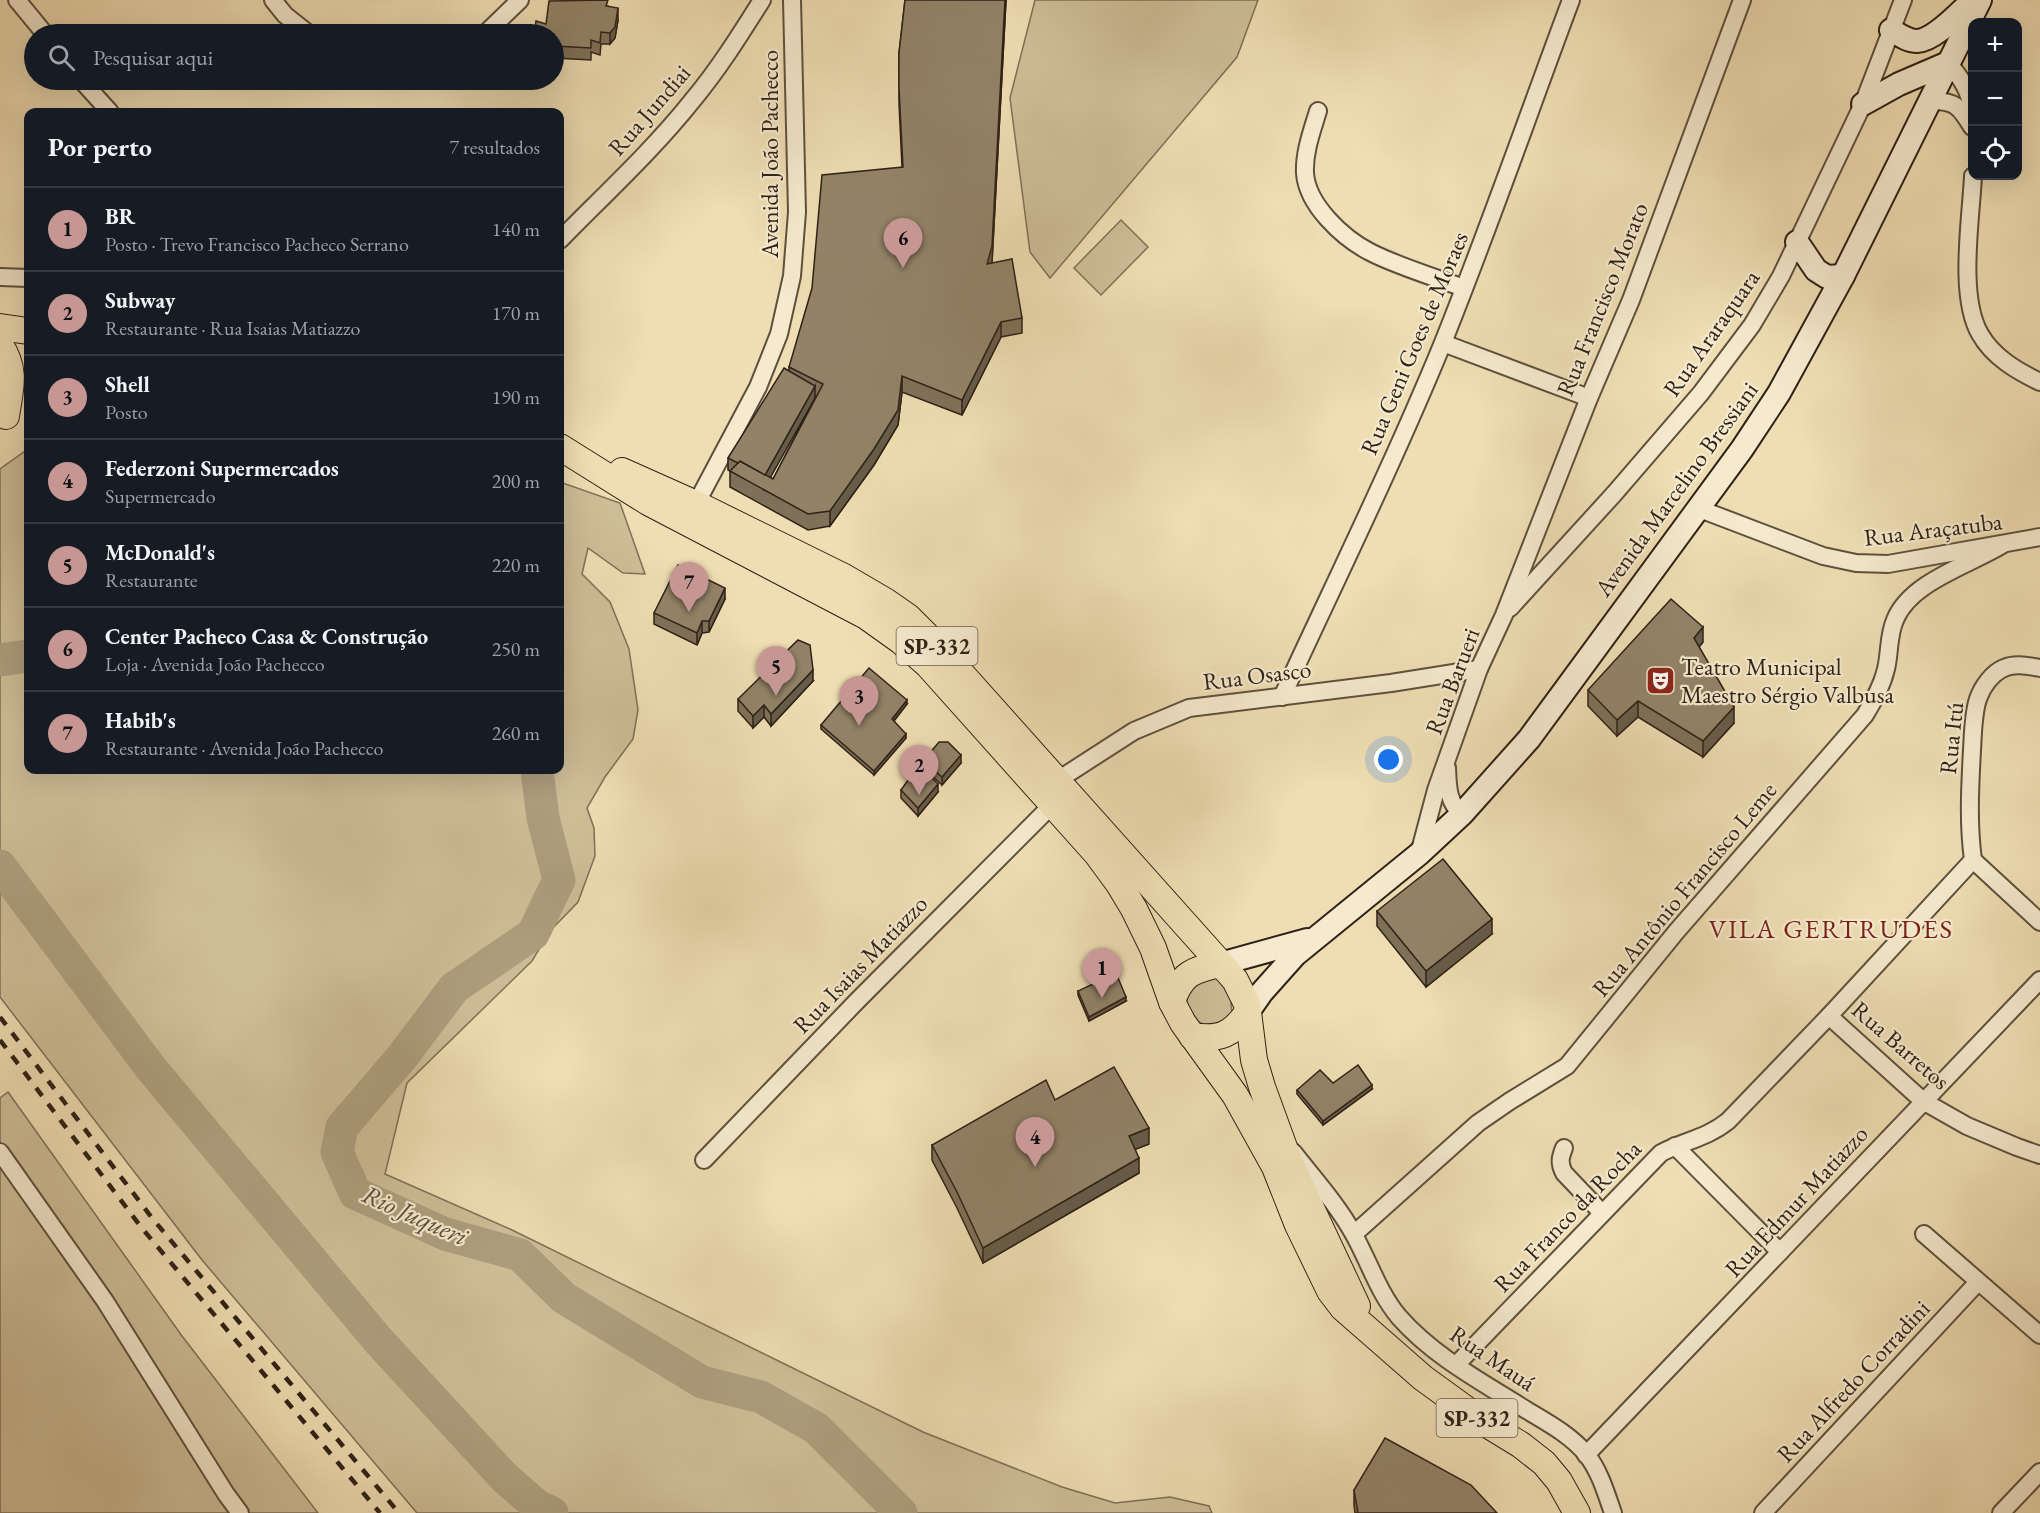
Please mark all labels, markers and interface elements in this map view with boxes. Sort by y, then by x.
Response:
map controls [1968,18,2022,180]
button: + [1968,18,2022,72]
search box [24,24,564,90]
icon: search [45,41,78,74]
text: Pesquisar aqui [93,43,213,72]
street label: Avenida João Pachecco [754,50,785,259]
street label: Rua Jundiai [601,58,697,162]
button: − [1968,72,2022,126]
button: locate [1968,126,2022,180]
text: Por perto [48,130,152,164]
text: 7 resultados [449,134,540,160]
street label: Rua Francisco Morato [1549,198,1655,400]
text: BR [105,202,136,231]
text: 1 [62,216,73,242]
text: 140 m [492,216,540,242]
pin: 6 [884,218,922,268]
street label: Rua Geni Goes de Moraes [1353,227,1475,459]
text: Posto · Trevo Francisco Pacheco Serrano [105,231,409,257]
street label: Rua Araraquara [1656,263,1766,403]
text: Subway [105,286,175,315]
text: 2 [62,300,73,326]
text: 170 m [492,300,540,326]
text: Restaurante · Rua Isaias Matiazzo [105,315,360,341]
text: Shell [105,370,150,399]
street label: Avenida Marcelino Bressiani [1587,375,1765,604]
text: 3 [62,384,73,410]
text: 190 m [492,384,540,410]
text: Posto [105,399,148,425]
text: Federzoni Supermercados [105,454,339,483]
text: 4 [62,468,73,494]
text: 200 m [492,468,540,494]
text: Supermercado [105,483,216,509]
street label: Rua Araçatuba [1862,505,2004,553]
text: McDonald's [105,538,215,567]
text: 5 [62,552,73,578]
text: 220 m [492,552,540,578]
pin: 7 [670,562,708,612]
text: Restaurante [105,567,198,593]
text: Center Pacheco Casa & Construção [105,622,428,651]
street label: Rua Barueri [1418,623,1487,739]
road number: SP-332 [896,627,978,665]
text: 6 [62,636,73,662]
text: 250 m [492,636,540,662]
pin: 5 [756,646,796,696]
text: Loja · Avenida João Pachecco [105,651,325,677]
place label: Teatro Municipal Maestro Sérgio Valbusa [1681,651,1894,710]
street label: Rua Osasco [1201,653,1313,697]
theatre icon: Teatro Municipal Maestro Sérgio Valbusa [1644,664,1676,696]
pin: 3 [840,676,878,726]
street label: Rua Itú [1932,700,1970,776]
text: Habib's [105,706,176,735]
text: 7 [62,720,73,746]
text: 260 m [492,720,540,746]
text: Restaurante · Avenida João Pachecco [105,735,383,761]
your location [1374,745,1403,774]
pin: 2 [900,746,938,795]
street label: Rua Antônio Francisco Leme [1585,775,1783,1003]
street label: Rua Isaias Matiazzo [786,888,934,1040]
district label: VILA GERTRUDES [1708,911,1954,946]
pin: 1 [1082,948,1122,998]
street label: Rua Barretos [1845,994,1957,1096]
pin: 4 [1016,1118,1054,1167]
street label: Rua Edmur Matiazzo [1718,1118,1874,1283]
street label: Rua Franco da Rocha [1486,1133,1648,1299]
water label: Rio Juqueri [357,1177,474,1255]
street label: Rua Alfredo Corradini [1770,1293,1936,1469]
street label: Rua Mauá [1444,1318,1542,1398]
road number: SP-332 [1436,1399,1518,1437]

